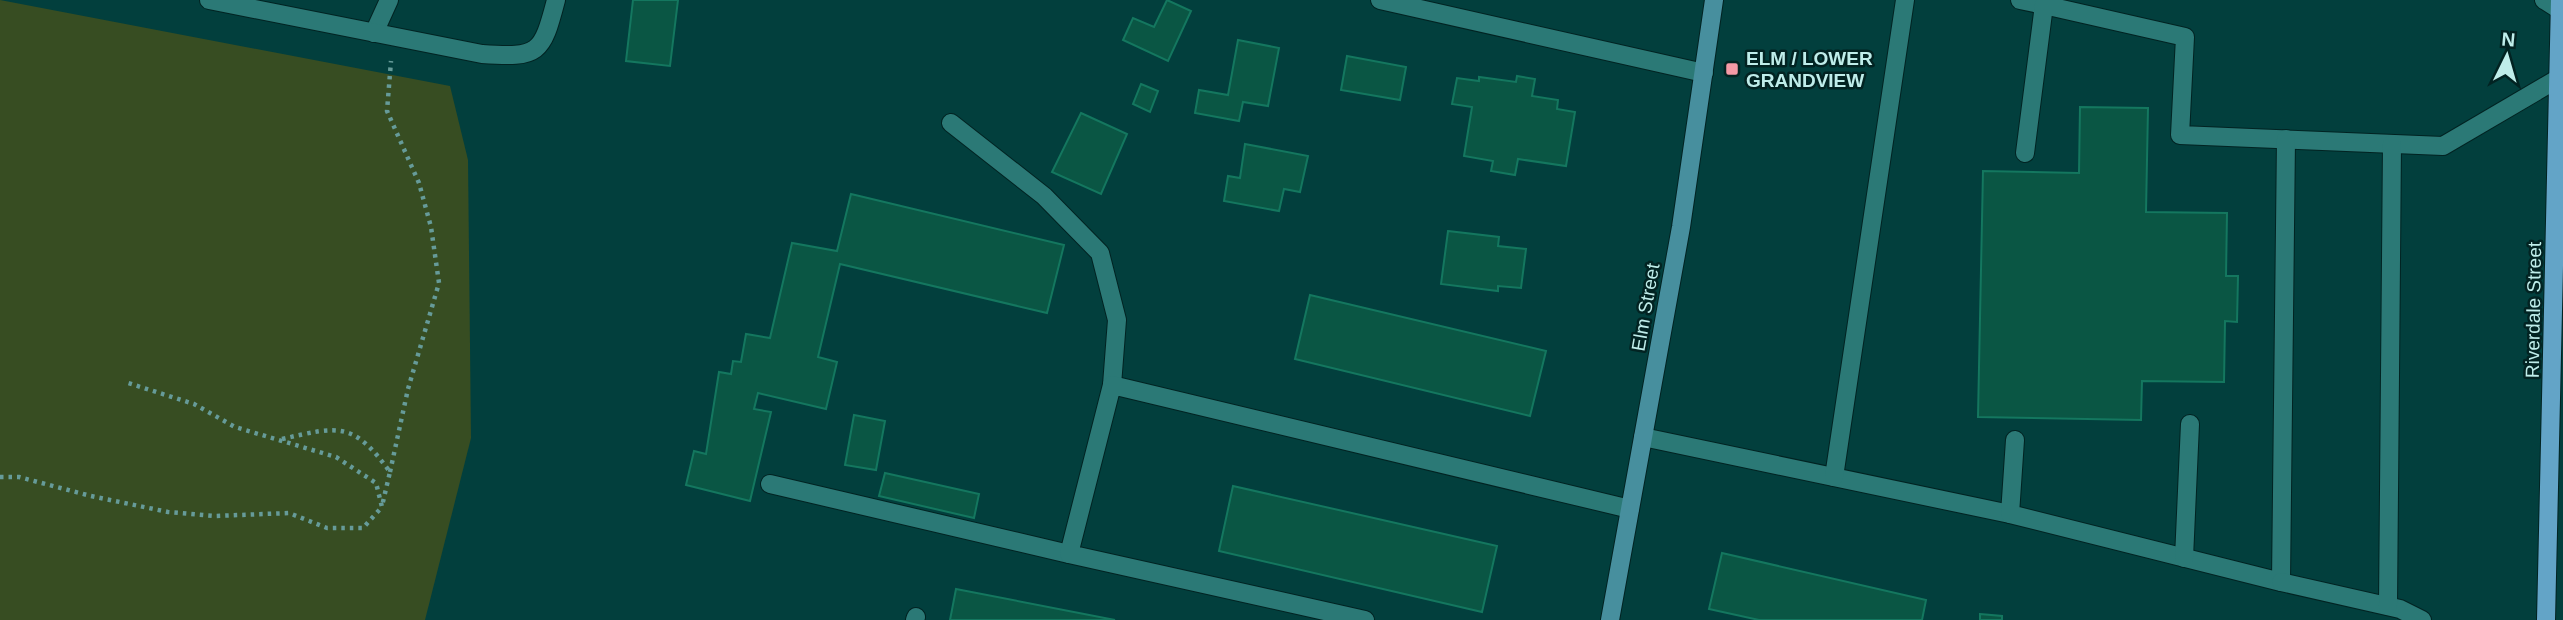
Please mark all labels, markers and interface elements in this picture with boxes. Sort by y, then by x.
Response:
north arrow [2472,21,2542,91]
text: N [2501,29,2516,51]
place label: ELM / LOWER GRANDVIEW [1746,48,1873,91]
marker: ELM / LOWER GRANDVIEW [1724,61,1740,77]
street label: Riverdale Street [2522,241,2545,378]
street label: Elm Street [1627,261,1664,353]

